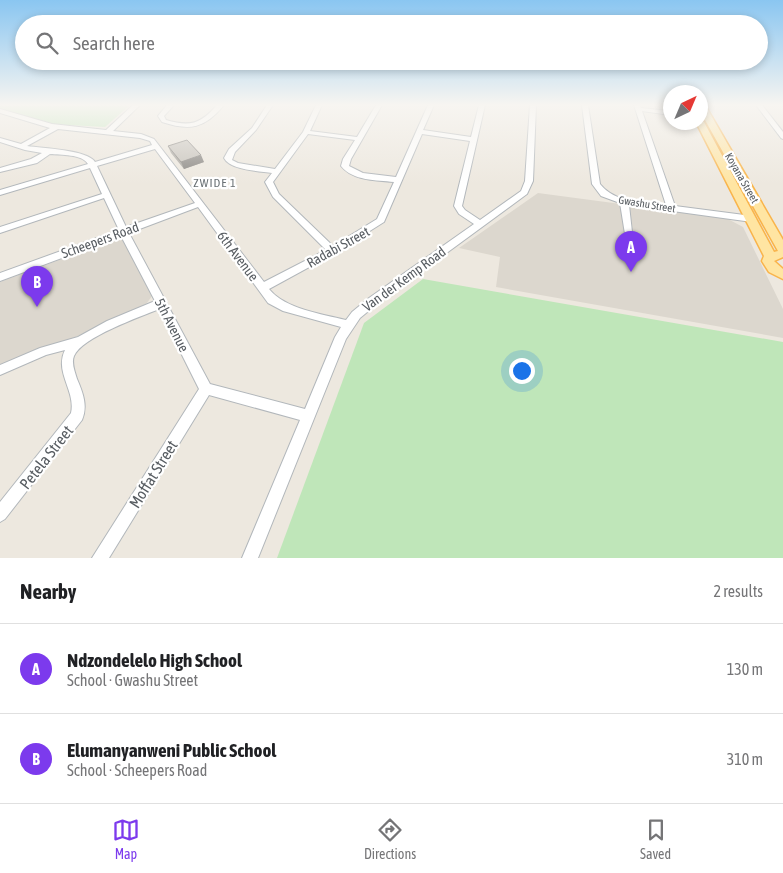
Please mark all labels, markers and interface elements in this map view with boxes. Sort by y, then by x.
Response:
search box [15,15,768,70]
icon: search [33,29,61,57]
text: Search here [73,32,155,54]
north arrow [663,85,708,130]
street label: Koyana Street [723,151,761,205]
district label: ZWIDE 1 [193,176,237,190]
street label: Gwashu Street [618,194,676,214]
street label: Scheepers Road [59,219,141,261]
street label: Radabi Street [304,223,372,271]
street label: 6th Avenue [214,228,262,284]
pin: A [615,231,647,272]
street label: Van der Kemp Road [359,243,449,315]
pin: B [21,266,53,307]
street label: 5th Avenue [152,295,192,355]
your location [509,358,535,384]
street label: Petela Street [16,421,77,492]
street label: Moffat Street [125,437,181,511]
text: Nearby [20,579,76,603]
text: 2 results [713,582,763,600]
text: Ndzondelelo High School [67,649,242,671]
text: A [32,660,40,678]
text: 130 m [727,660,763,678]
text: School · Gwashu Street [67,671,198,689]
text: Elumanyanweni Public School [67,739,276,761]
text: B [32,750,40,768]
text: 310 m [727,750,763,768]
text: School · Scheepers Road [67,761,207,779]
tab: Map [112,816,140,862]
tab: Directions [364,816,416,862]
tab: Saved [640,816,671,862]

